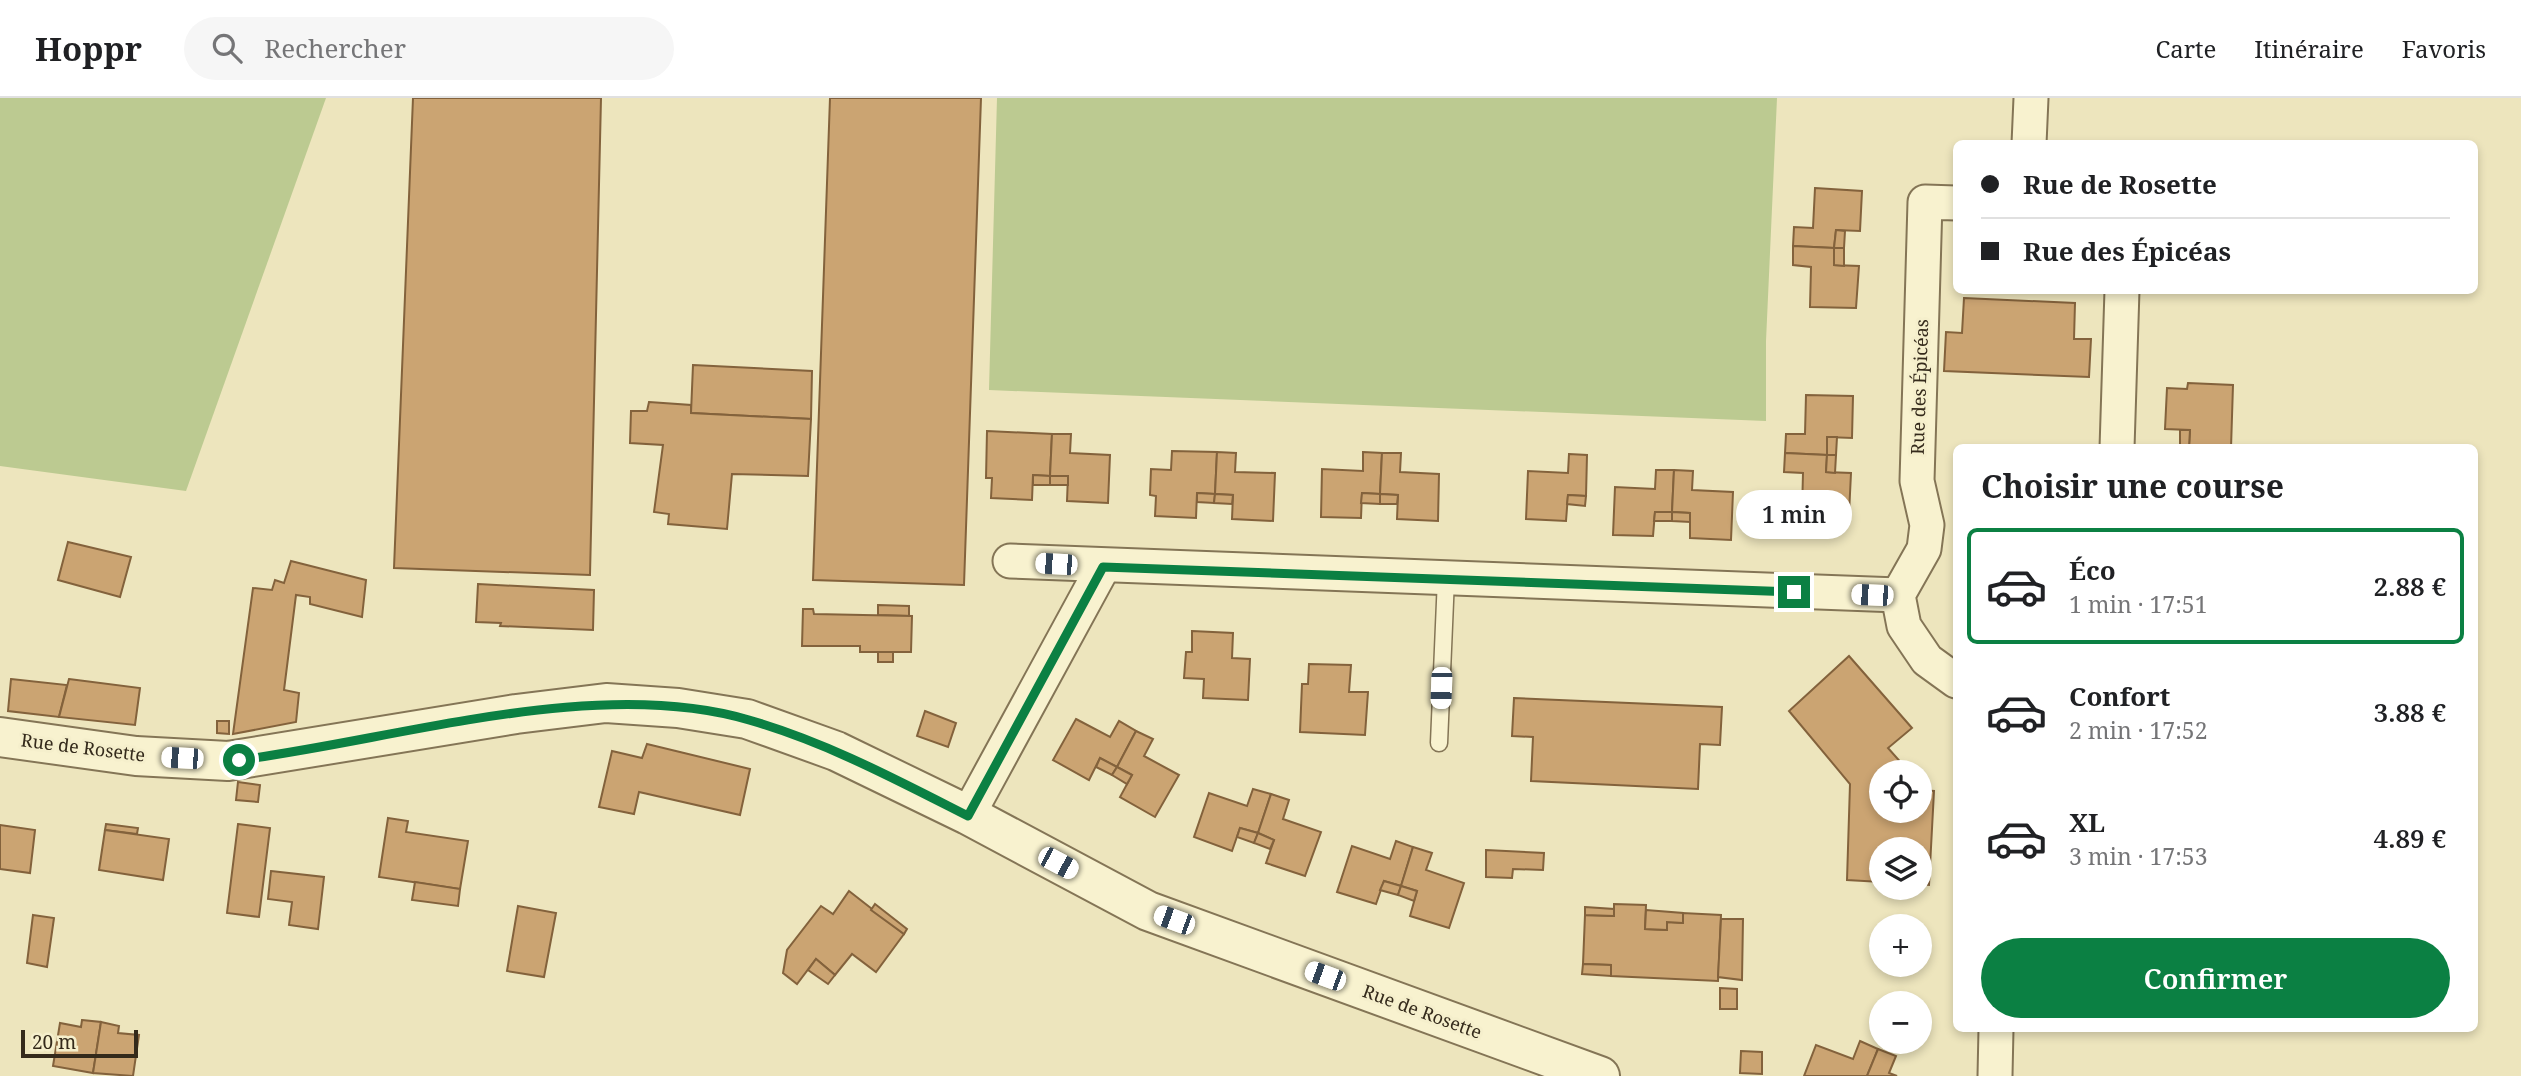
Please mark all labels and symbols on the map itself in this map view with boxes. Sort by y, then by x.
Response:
street label: Rue des Épicéas [1905,319,1933,455]
callout: 1 min [1736,490,1852,540]
car [1035,552,1078,576]
route end [1778,576,1810,608]
car [1851,584,1894,606]
car [1430,667,1453,709]
street label: Rue de Rosette [20,727,147,767]
route start [223,744,255,776]
car [161,746,204,770]
car [1035,844,1082,882]
car [1151,903,1198,937]
car [1302,959,1349,993]
street label: Rue de Rosette [1359,978,1485,1044]
scale bar [21,1027,138,1059]

